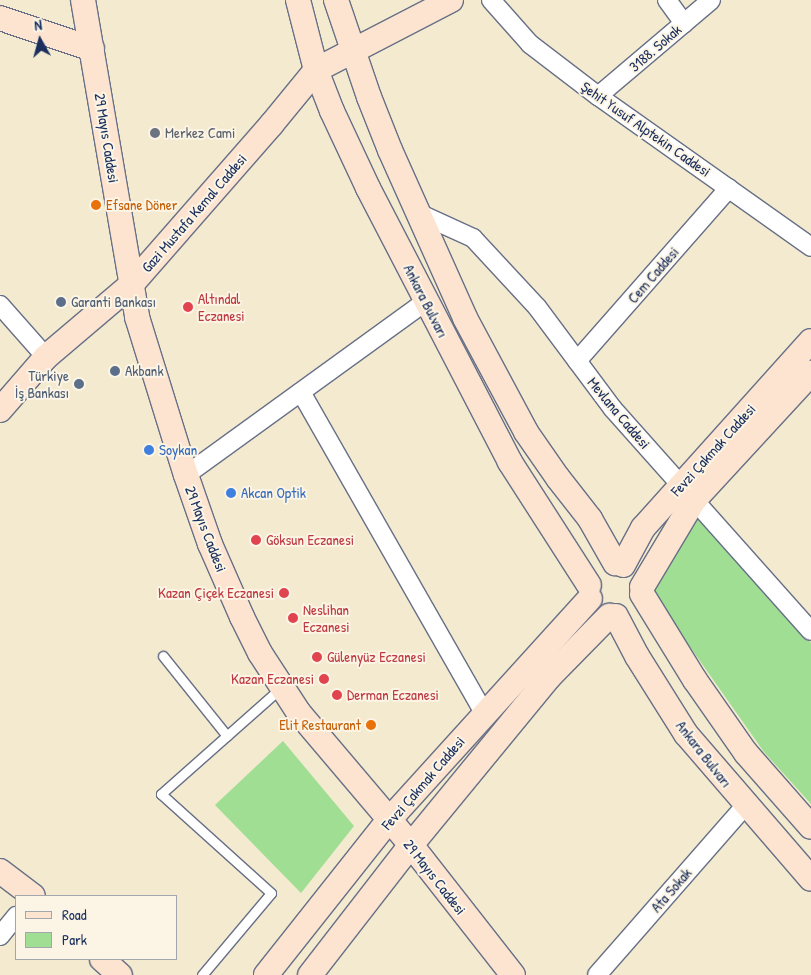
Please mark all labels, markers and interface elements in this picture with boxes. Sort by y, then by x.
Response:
north arrow [15,15,65,65]
text: N [33,15,43,34]
street label: 3188. Sokak [625,21,685,75]
street label: Şehit Yusuf Alptekin Caddesi [578,77,714,181]
street label: 29 Mayıs Caddesi [91,92,123,184]
place label: Merkez Cami [165,124,235,142]
marker: Merkez Cami [149,127,161,139]
street label: Gazi Mustafa Kemal Caddesi [138,150,250,276]
place label: Efsane Döner [106,196,178,214]
marker: Efsane Döner [90,199,102,211]
street label: Cem Caddesi [624,243,682,307]
street label: Ankara Bulvarı [400,261,452,341]
place label: Altındal Eczanesi [198,289,245,324]
place label: Garanti Bankası [71,293,156,311]
marker: Garanti Bankası [55,296,67,308]
marker: Altındal Eczanesi [182,301,194,313]
place label: Akbank [125,362,164,380]
marker: Akbank [109,365,121,377]
place label: Türkiye İş Bankası [15,366,69,401]
street label: Mevlana Caddesi [584,374,654,452]
marker: Türkiye İş Bankası [73,378,85,390]
street label: Fevzi Çakmak Caddesi [667,400,759,500]
place label: Soykan [159,441,197,459]
marker: Soykan [143,444,155,456]
street label: 29 Mayıs Caddesi [181,483,231,575]
place label: Akcan Optik [241,484,306,502]
marker: Akcan Optik [225,487,237,499]
place label: Göksun Eczanesi [266,531,354,549]
marker: Göksun Eczanesi [250,534,262,546]
place label: Kazan Çiçek Eczanesi [158,584,274,602]
marker: Kazan Çiçek Eczanesi [278,587,290,599]
place label: Neslihan Eczanesi [303,600,350,635]
marker: Neslihan Eczanesi [287,612,299,624]
place label: Gülenyüz Eczanesi [327,648,426,666]
marker: Gülenyüz Eczanesi [311,651,323,663]
place label: Kazan Eczanesi [231,670,314,688]
marker: Kazan Eczanesi [318,673,330,685]
place label: Derman Eczanesi [347,686,439,704]
marker: Derman Eczanesi [331,689,343,701]
place label: Elit Restaurant [279,716,361,734]
street label: Ankara Bulvarı [672,717,736,791]
marker: Elit Restaurant [365,719,377,731]
street label: Fevzi Çakmak Caddesi [378,733,468,833]
street label: 29 Mayıs Caddesi [400,836,470,918]
street label: Ata Sokak [647,864,695,916]
legend [15,895,178,960]
text: Road [62,904,87,925]
text: Park [62,929,87,950]

